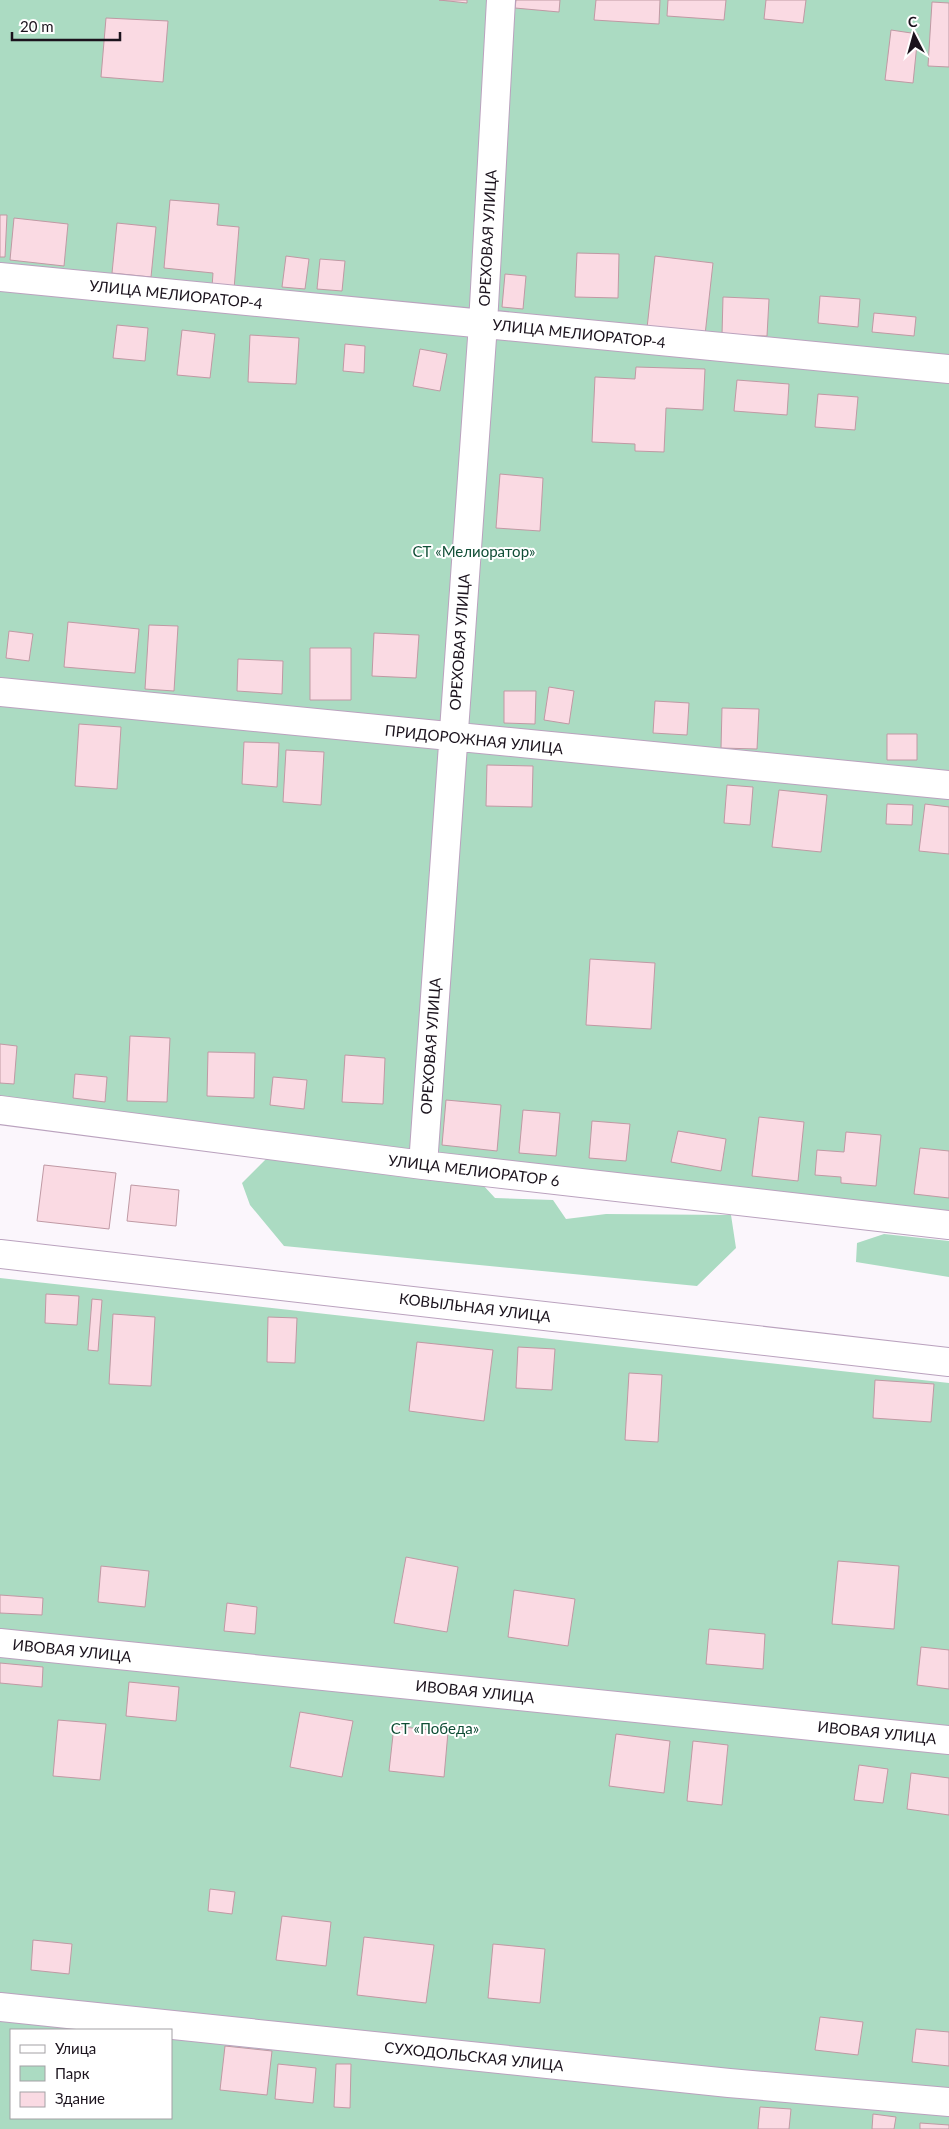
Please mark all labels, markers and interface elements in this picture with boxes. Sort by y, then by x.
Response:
scale bar [12,10,120,42]
north arrow [889,10,939,60]
text: С [907,13,919,31]
text: 20 m [20,17,54,35]
street label: ОРЕХОВАЯ УЛИЦА [474,168,500,307]
street label: УЛИЦА МЕЛИОРАТОР-4 [88,276,264,312]
street label: УЛИЦА МЕЛИОРАТОР-4 [491,315,667,351]
park label: СТ «Мелиоратор» [413,542,535,560]
street label: ОРЕХОВАЯ УЛИЦА [445,572,473,711]
street label: ПРИДОРОЖНАЯ УЛИЦА [384,721,565,757]
street label: ОРЕХОВАЯ УЛИЦА [416,976,444,1115]
street label: УЛИЦА МЕЛИОРАТОР 6 [387,1151,561,1189]
street label: КОВЫЛЬНАЯ УЛИЦА [398,1289,553,1325]
street label: ИВОВАЯ УЛИЦА [12,1635,133,1665]
street label: ИВОВАЯ УЛИЦА [415,1676,536,1706]
street label: ИВОВАЯ УЛИЦА [817,1717,938,1747]
park label: СТ «Победа» [391,1719,479,1737]
legend [10,2029,172,2119]
street label: СУХОДОЛЬСКАЯ УЛИЦА [383,2038,565,2074]
text: Улица [55,2039,96,2057]
text: Парк [55,2064,90,2082]
text: Здание [55,2089,105,2107]

